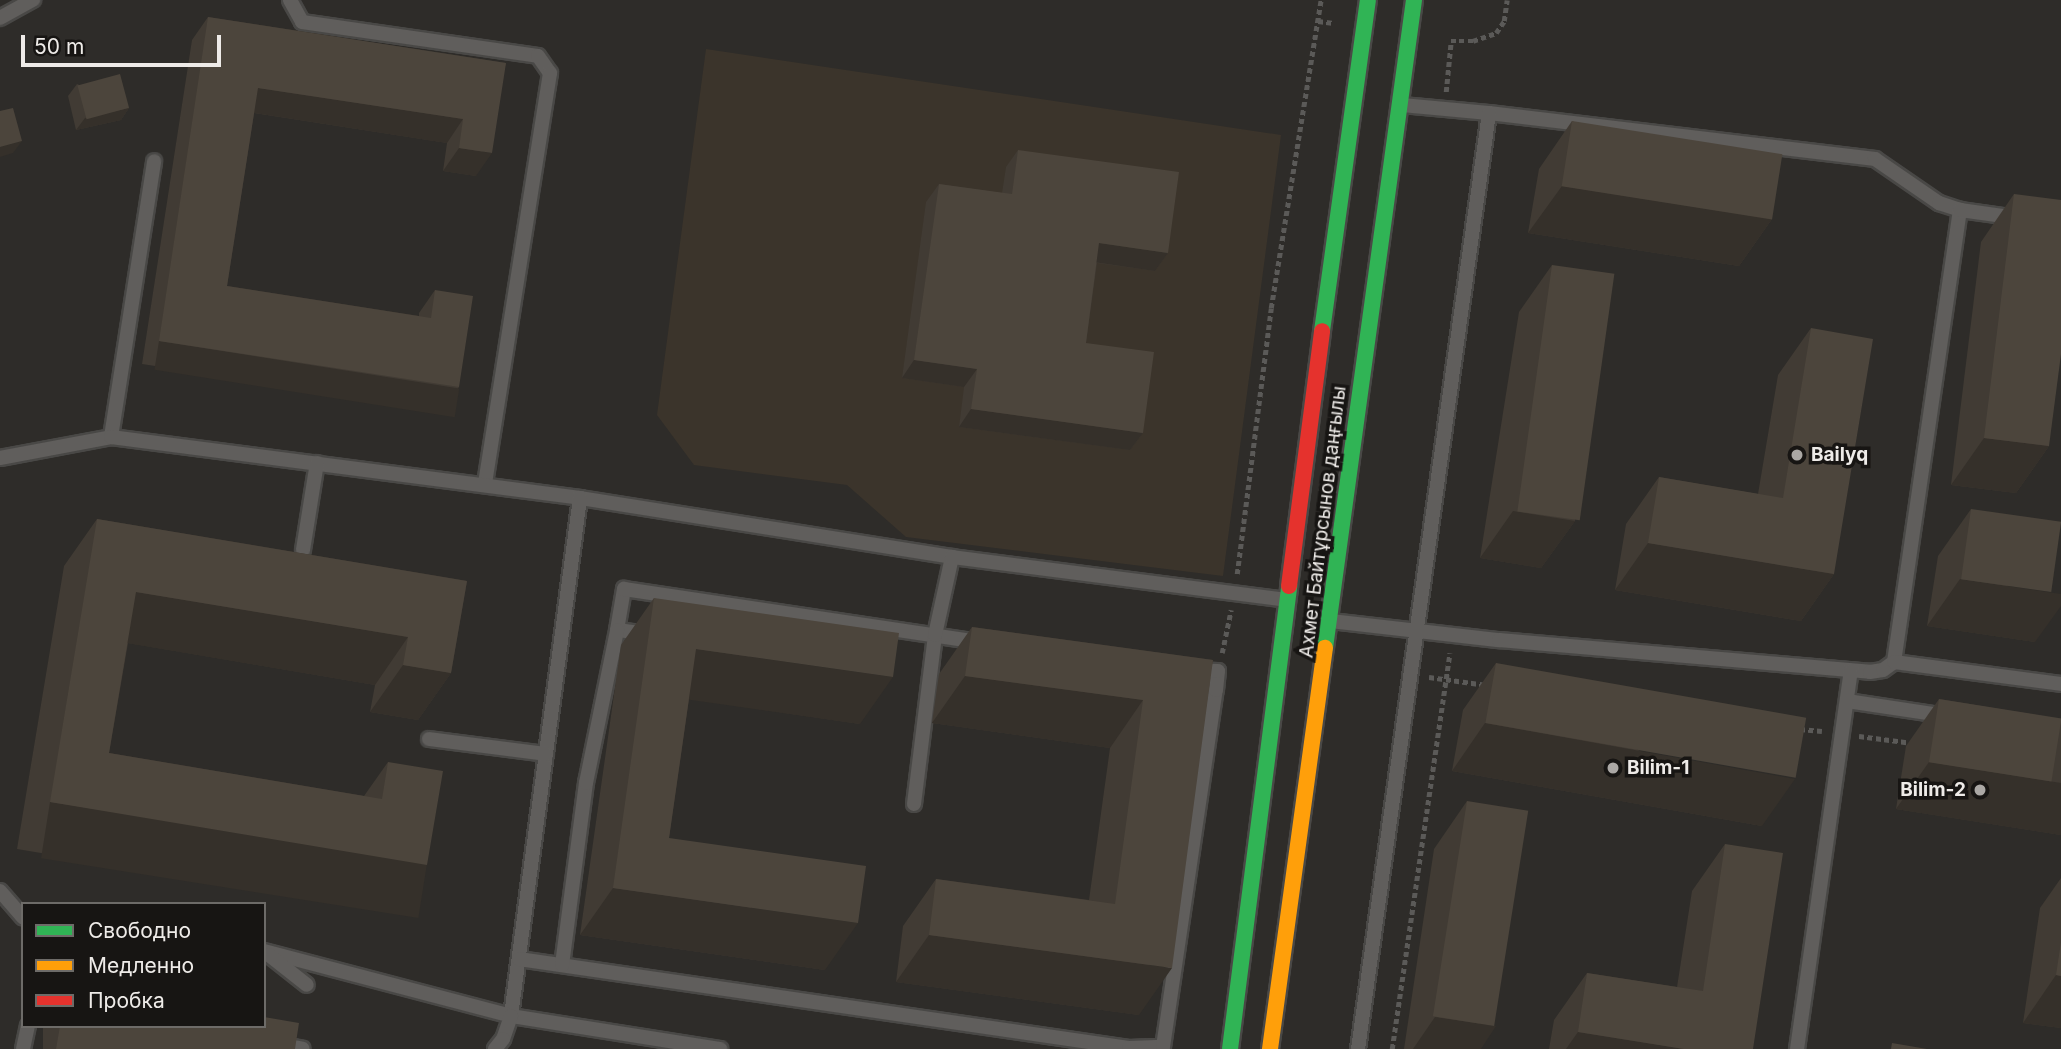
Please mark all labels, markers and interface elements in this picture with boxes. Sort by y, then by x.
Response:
scale bar [24,21,224,65]
text: 50 m [34,34,84,59]
street label: Ахмет Байтұрсынов даңғылы [1295,385,1351,659]
place label: Bailyq [1811,444,1868,466]
marker: Bailyq [1789,447,1805,463]
place label: Bilim-1 [1627,757,1689,779]
marker: Bilim-1 [1605,760,1621,776]
place label: Bilim-2 [1900,779,1966,801]
marker: Bilim-2 [1972,782,1988,798]
legend [21,902,266,1028]
text: Свободно [88,918,191,943]
text: Медленно [88,953,194,978]
text: Пробка [88,988,165,1013]

